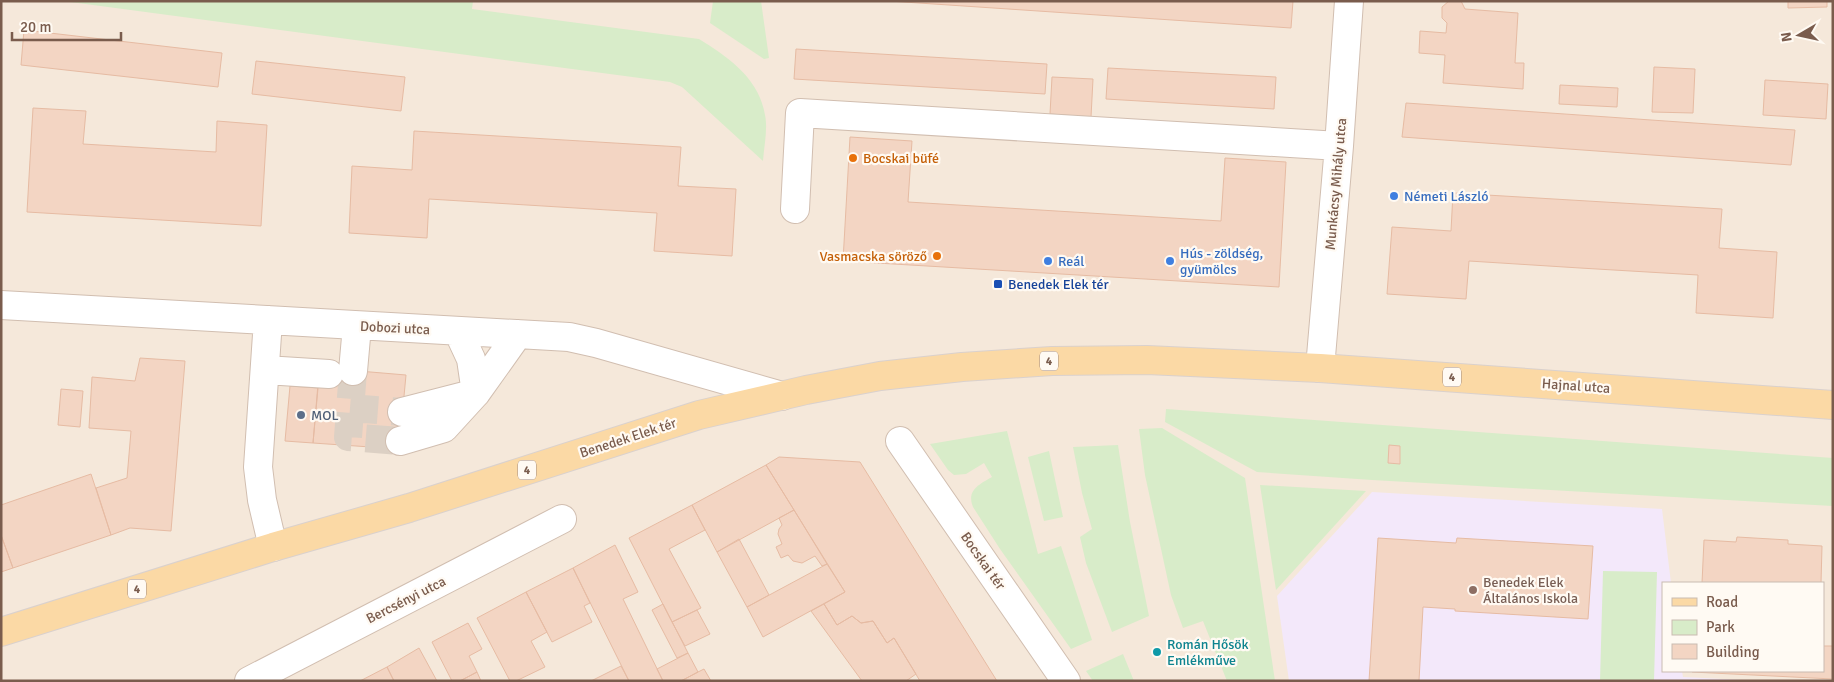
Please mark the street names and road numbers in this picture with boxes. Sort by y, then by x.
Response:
street label: Munkácsy Mihály utca [1322,117,1350,251]
street label: Dobozi utca [360,318,430,338]
road number: 4 [1040,352,1058,371]
road number: 4 [1443,368,1461,387]
street label: Hajnal utca [1541,375,1611,397]
street label: Benedek Elek tér [578,414,679,462]
road number: 4 [518,460,536,480]
street label: Bocskai tér [957,529,1009,594]
street label: Bercsényi utca [363,573,449,627]
road number: 4 [128,580,146,598]

